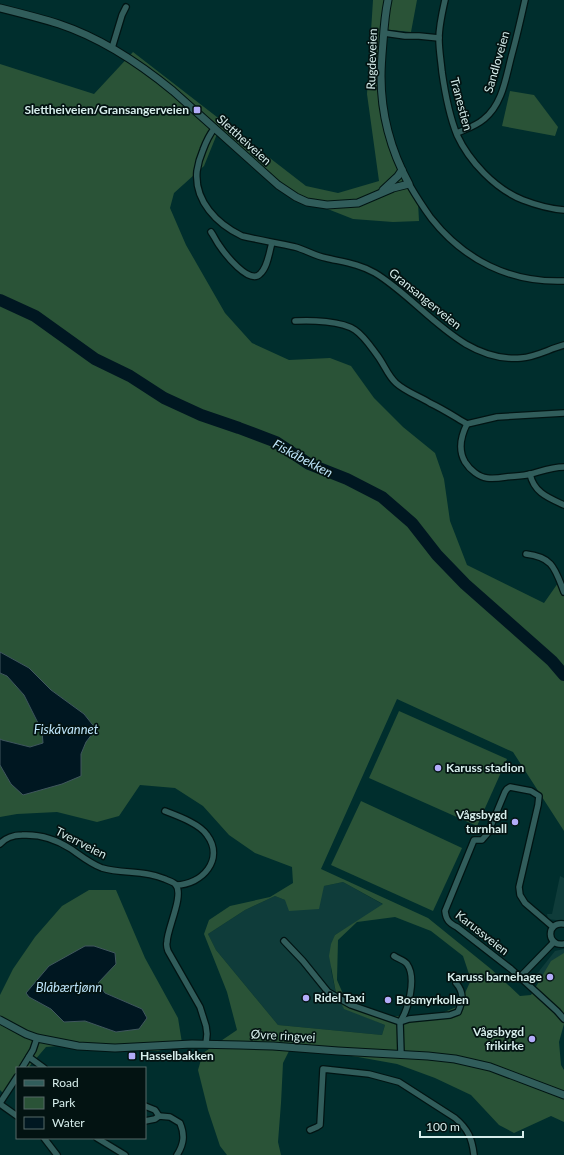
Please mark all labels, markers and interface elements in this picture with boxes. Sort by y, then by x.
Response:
street label: Rugdeveien [363,28,380,90]
street label: Sandloveien [481,29,512,94]
street label: Tranestien [447,76,476,132]
place label: Slettheiveien/Gransangerveien [24,102,189,117]
marker: Slettheiveien/Gransangerveien [192,105,202,115]
street label: Slettheiveien [214,111,275,168]
street label: Gransangerveien [386,265,464,332]
water label: Fiskåbekken [270,436,336,481]
water label: Fiskåvannet [34,721,99,737]
place label: Karuss stadion [446,760,525,775]
marker: Karuss stadion [433,763,443,773]
place label: Vågsbygd turnhall [455,807,507,836]
marker: Vågsbygd turnhall [510,817,520,827]
street label: Tverrveien [53,823,109,862]
street label: Karussveien [453,907,512,958]
place label: Karuss barnehage [447,969,543,984]
marker: Karuss barnehage [545,972,555,982]
water label: Blåbærtjønn [36,979,102,995]
place label: Ridel Taxi [314,990,365,1005]
place label: Bosmyrkollen [396,992,469,1007]
marker: Ridel Taxi [301,993,311,1003]
marker: Bosmyrkollen [383,995,393,1005]
place label: Vågsbygd frikirke [472,1024,525,1053]
street label: Øvre ringvei [250,1026,316,1045]
marker: Vågsbygd frikirke [527,1034,537,1044]
place label: Hasselbakken [140,1048,214,1063]
marker: Hasselbakken [127,1051,137,1061]
legend [16,1067,146,1139]
text: Road [52,1075,79,1090]
text: Park [52,1095,76,1110]
scale bar [420,1113,523,1139]
text: Water [52,1115,85,1130]
text: 100 m [426,1119,460,1134]

